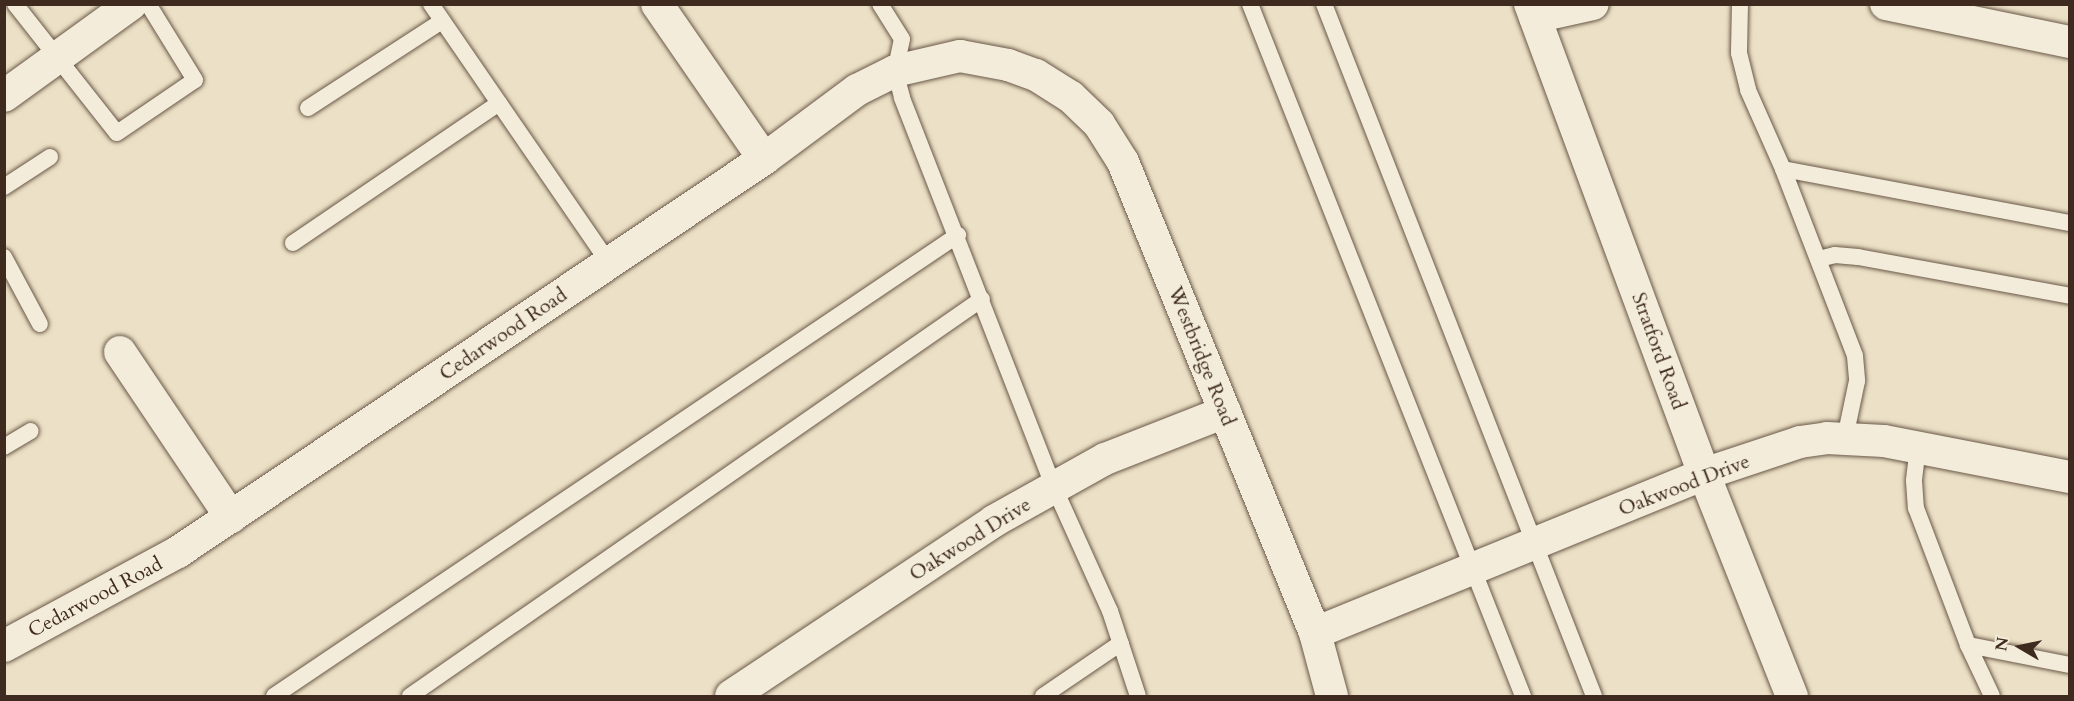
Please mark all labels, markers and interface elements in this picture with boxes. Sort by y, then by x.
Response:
street label: Cedarwood Road [435,283,571,385]
street label: Westbridge Road [1163,283,1241,429]
street label: Stratford Road [1627,289,1691,413]
street label: Oakwood Drive [1615,449,1753,521]
street label: Oakwood Drive [905,492,1035,586]
street label: Cedarwood Road [24,552,166,642]
north arrow [1990,617,2050,677]
text: N [1990,636,2014,653]

